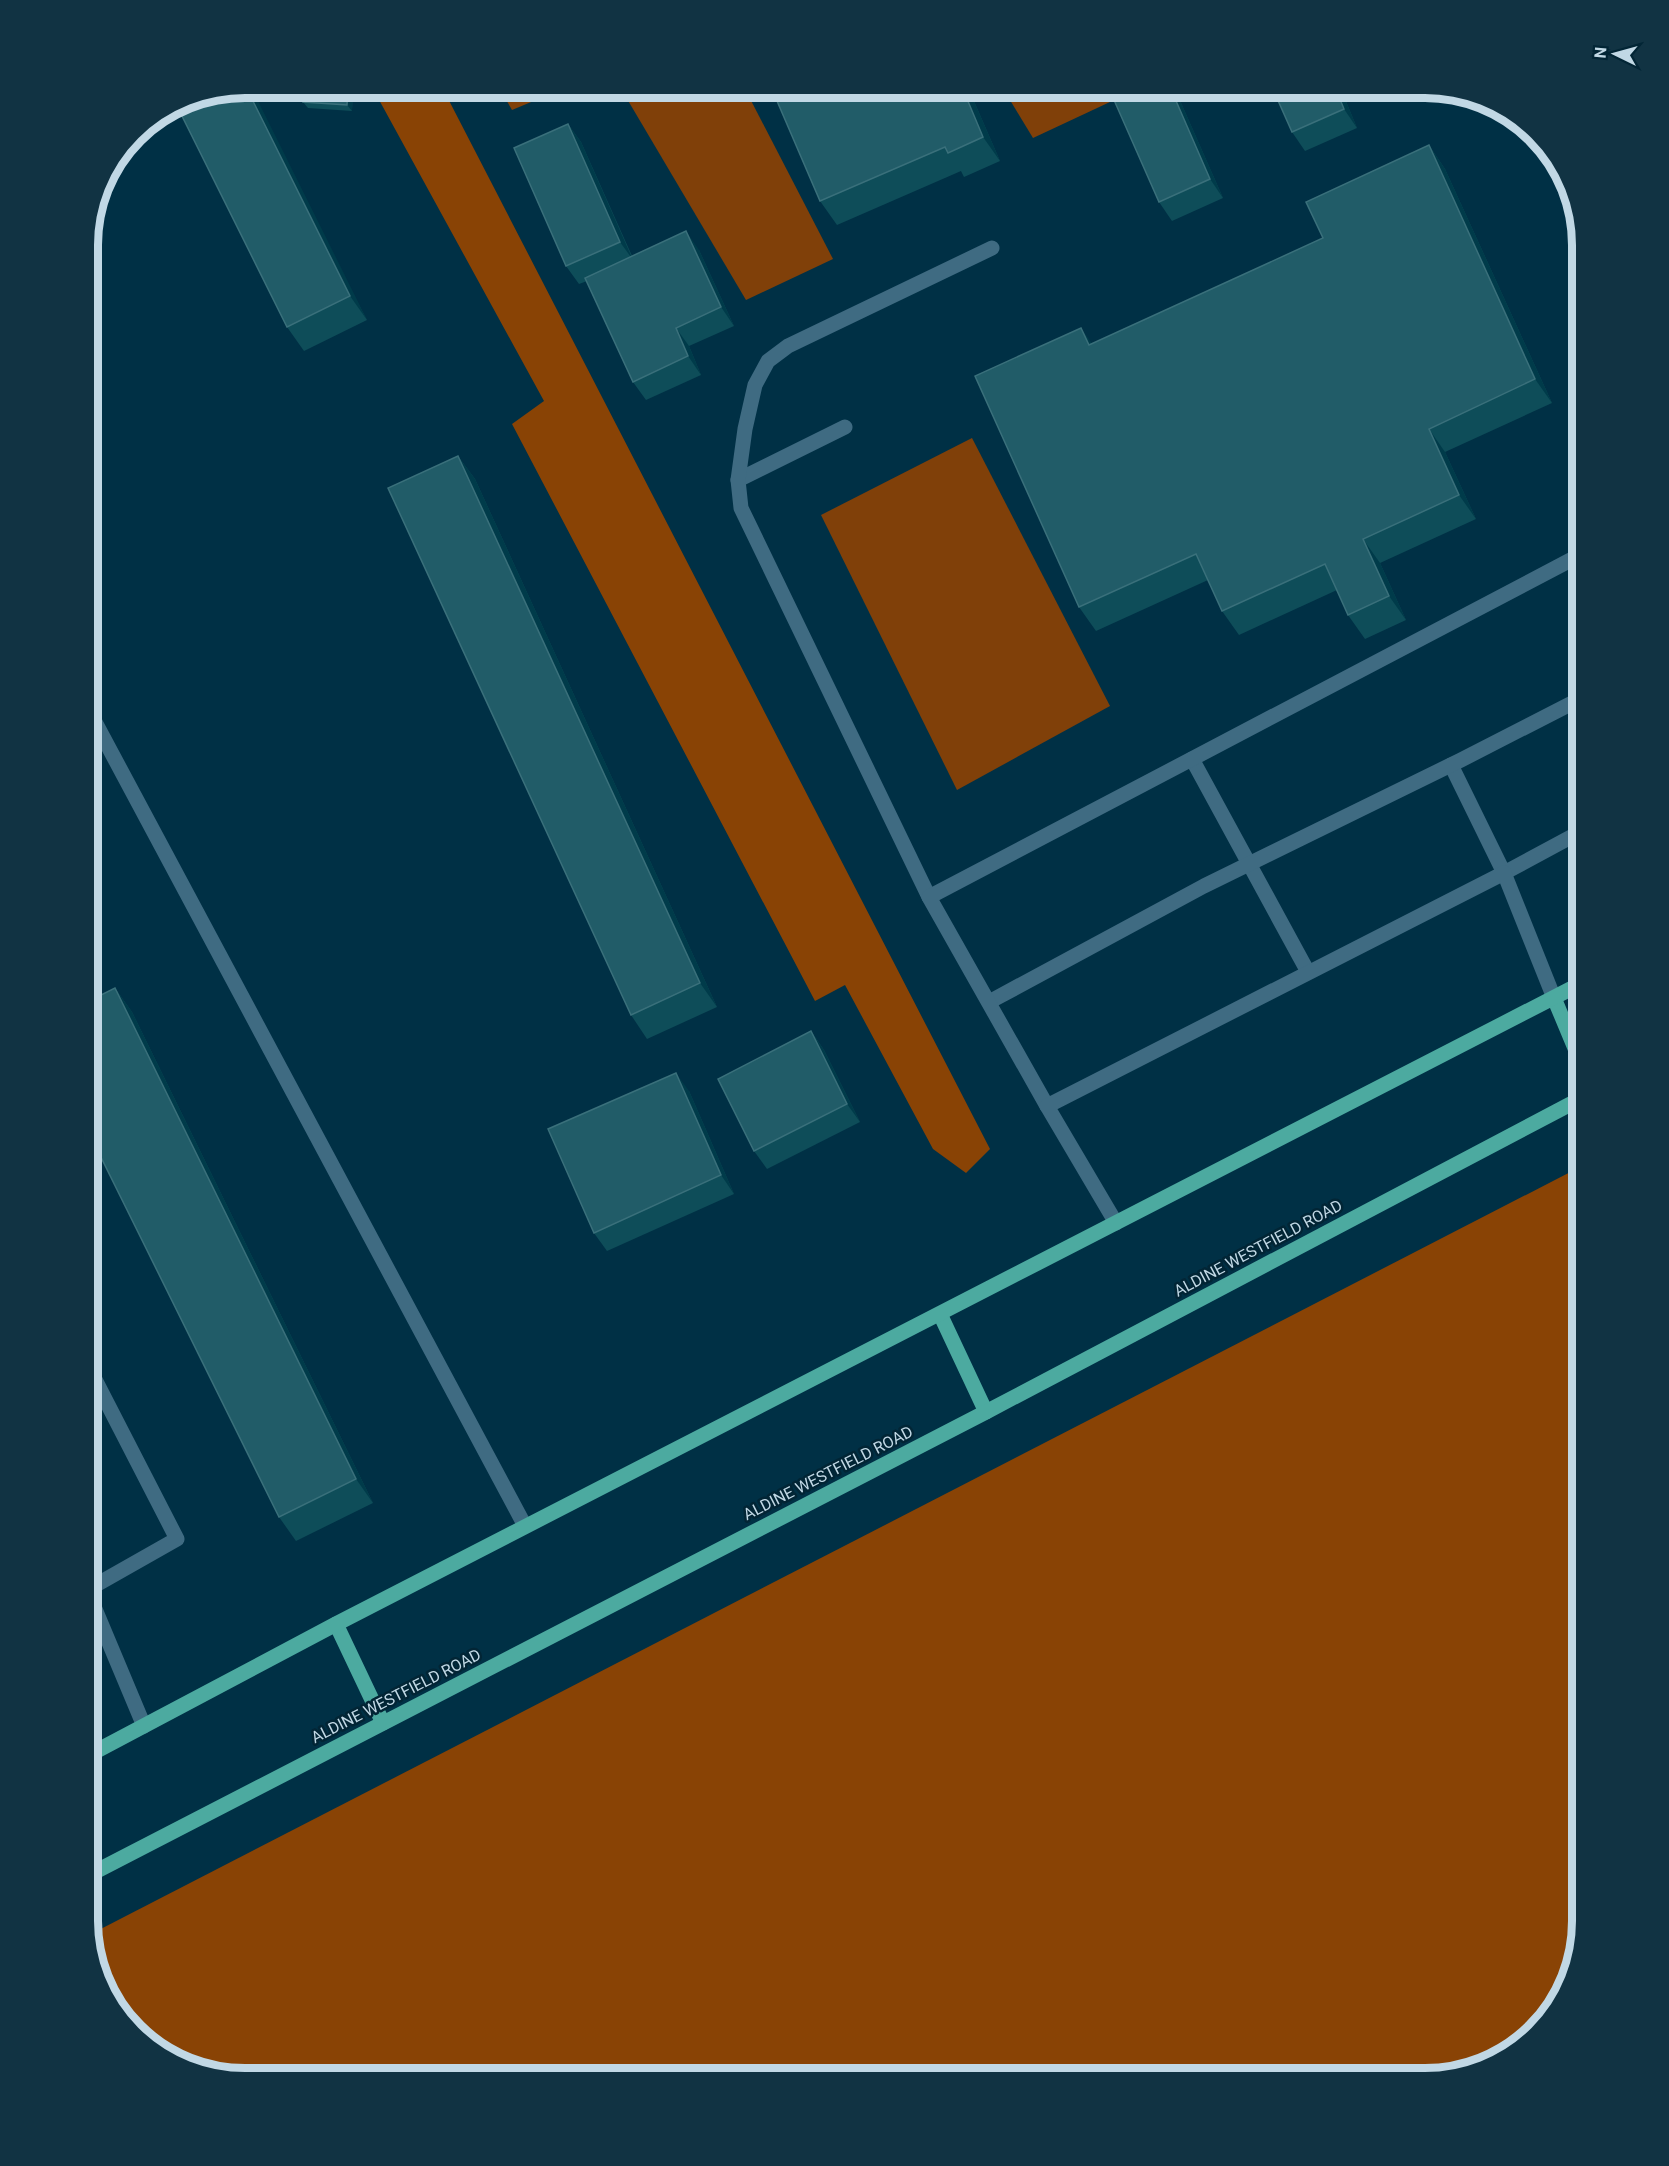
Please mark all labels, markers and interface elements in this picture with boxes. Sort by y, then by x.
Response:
north arrow [1585,24,1645,84]
text: N [1591,46,1611,59]
street label: ALDINE WESTFIELD ROAD [1171,1196,1345,1300]
street label: ALDINE WESTFIELD ROAD [740,1422,916,1524]
street label: ALDINE WESTFIELD ROAD [308,1645,484,1747]

